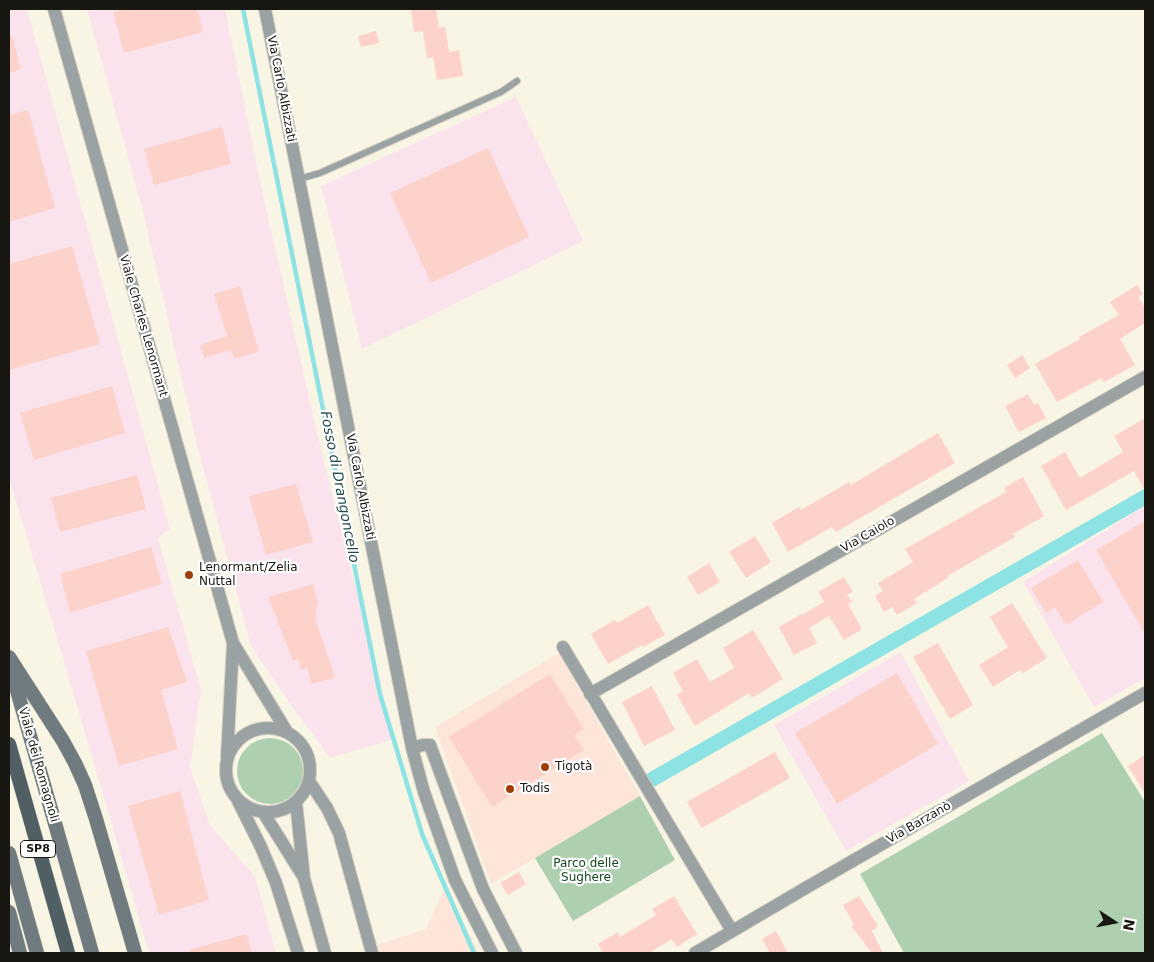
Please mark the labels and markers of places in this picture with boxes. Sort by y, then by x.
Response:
place label: Lenormant/Zelia Nuttal [199,561,298,589]
marker: Lenormant/Zelia Nuttal [183,569,195,581]
place label: Tigotà [555,760,592,774]
marker: Tigotà [539,761,551,773]
place label: Todis [520,782,550,796]
marker: Todis [504,783,516,795]

